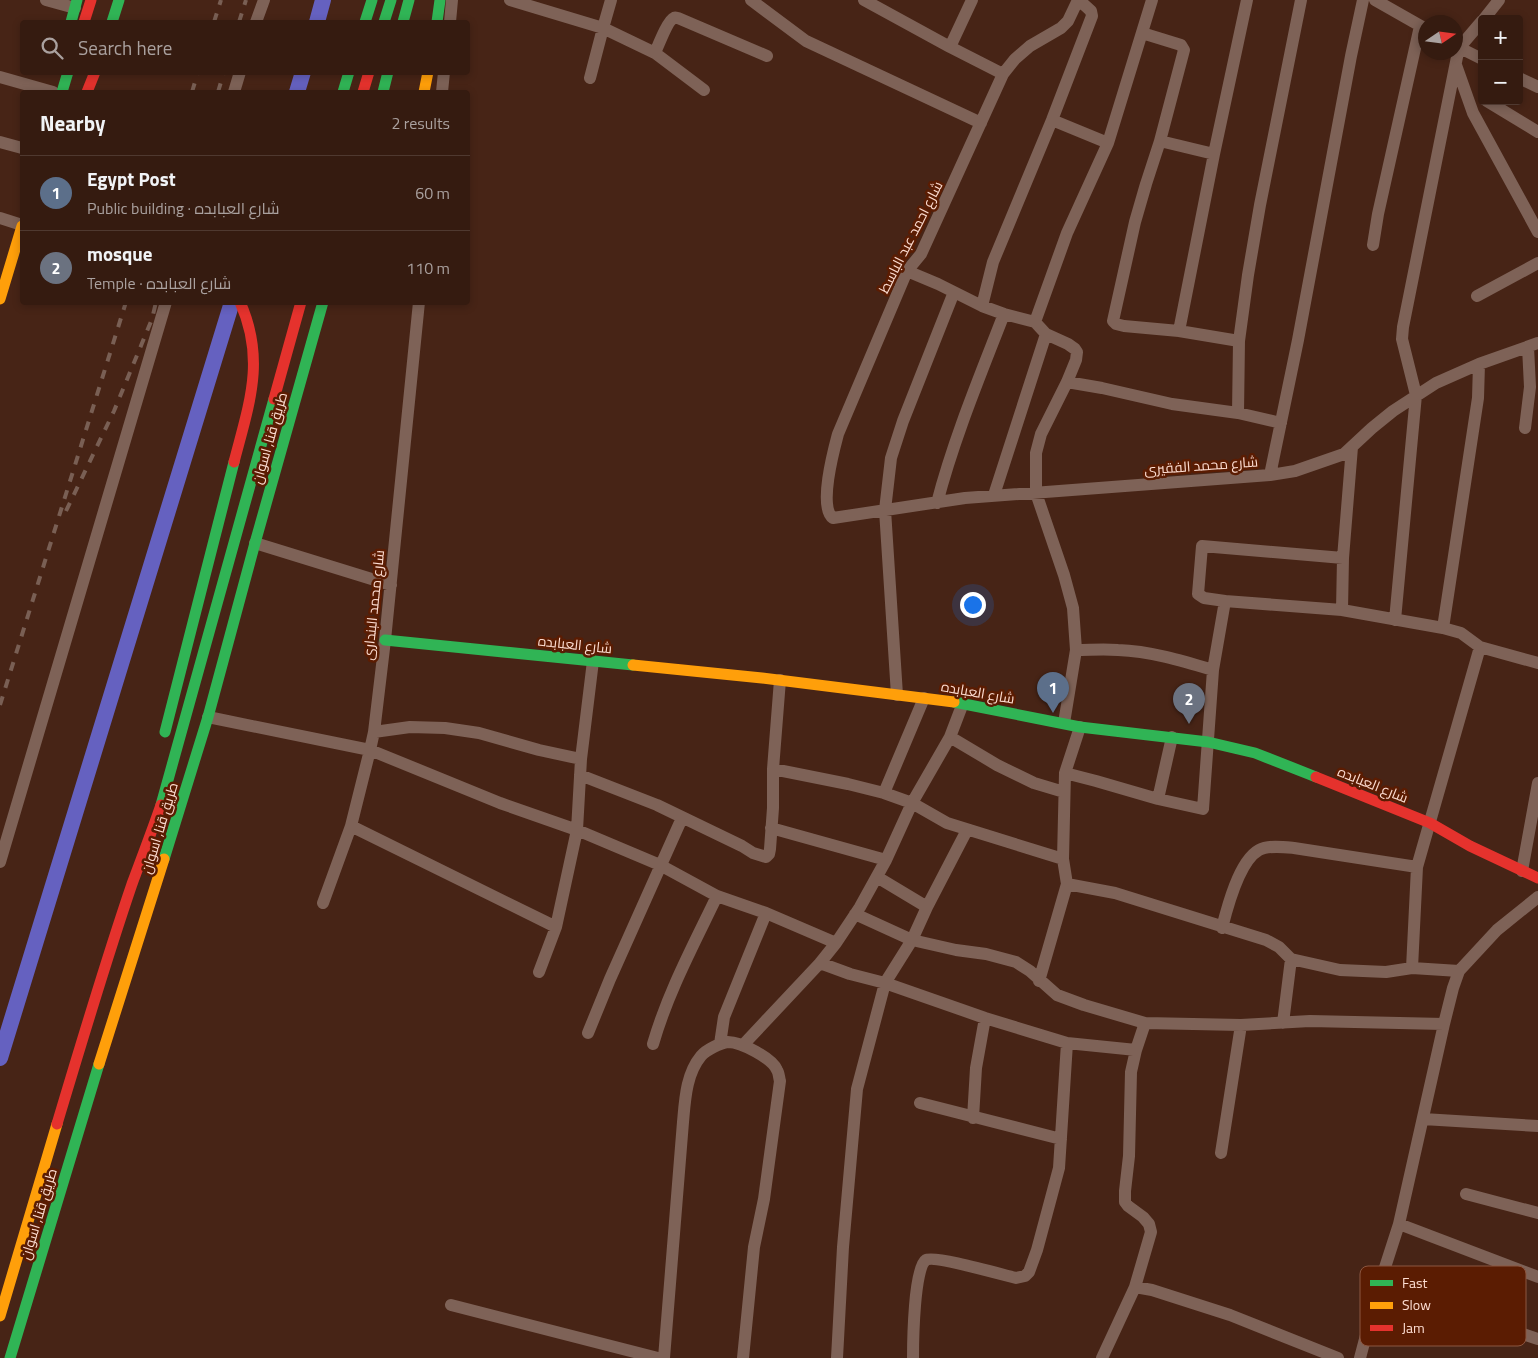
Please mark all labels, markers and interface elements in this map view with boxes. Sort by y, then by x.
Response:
north arrow [1418,15,1463,60]
map controls [1478,15,1523,105]
button: + [1478,15,1523,60]
search box [20,20,470,75]
text: Search here [78,33,172,62]
icon: search [38,34,66,62]
button: − [1478,60,1523,105]
text: Nearby [40,107,105,139]
text: 2 results [391,111,450,135]
text: Egypt Post [87,164,176,193]
street label: شارع احمد عبد الباسط [873,177,947,297]
text: 1 [52,181,60,205]
text: 60 m [415,181,450,205]
text: Public building · شارع العبابده [87,196,280,220]
text: mosque [87,239,153,268]
text: 2 [52,256,60,280]
text: 110 m [406,256,450,280]
text: Temple · شارع العبابده [87,271,231,295]
street label: طريق قنا, اسوان [246,390,292,486]
street label: شارع محمد الفقيرى [1143,451,1259,479]
street label: شارع محمد البندارى [357,549,389,661]
your location [960,592,986,618]
street label: شارع العبابده [537,630,613,658]
pin: 1 [1037,672,1069,713]
street label: شارع العبابده [940,675,1016,709]
pin: 2 [1173,683,1205,724]
street label: شارع العبابده [1335,760,1411,808]
street label: طريق قنا, اسوان [135,780,183,876]
street label: طريق قنا, اسوان [14,1166,62,1262]
legend [1360,1266,1526,1346]
text: Fast [1402,1272,1427,1293]
text: Slow [1402,1294,1431,1315]
text: Jam [1402,1317,1425,1338]

